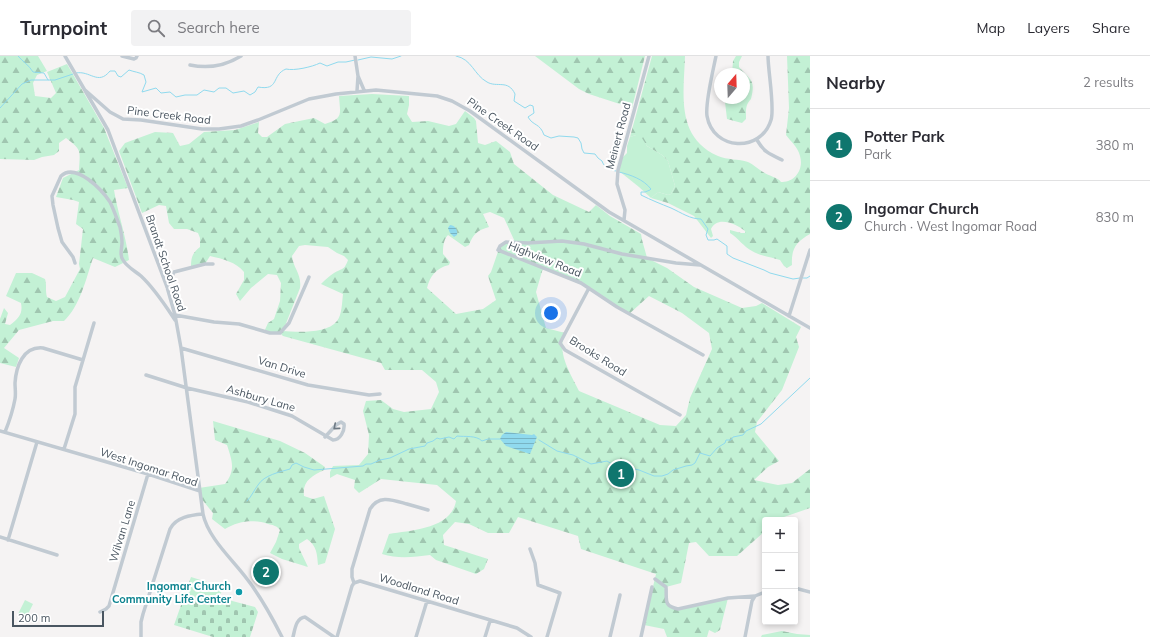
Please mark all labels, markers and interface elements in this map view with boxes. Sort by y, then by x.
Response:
search box [131,10,411,46]
text: Turnpoint [20,16,107,40]
icon: search [145,17,167,39]
text: Search here [177,18,260,37]
text: Map [976,19,1005,37]
text: Layers [1027,19,1070,37]
text: Share [1092,19,1130,37]
north arrow [714,68,750,104]
text: Nearby [826,72,885,93]
text: 2 results [1083,74,1134,90]
street label: Pine Creek Road [465,94,541,154]
street label: Meinert Road [602,101,634,171]
street label: Pine Creek Road [126,103,212,127]
text: Potter Park [864,127,945,146]
text: 1 [835,137,843,153]
text: 380 m [1096,137,1134,153]
text: Park [864,146,891,162]
text: Ingomar Church [864,199,979,218]
text: 2 [835,209,843,225]
text: 830 m [1096,209,1134,225]
street label: Brandt School Road [143,213,189,313]
text: Church · West Ingomar Road [864,218,1037,234]
street label: Highview Road [506,238,584,280]
your location [541,303,561,323]
street label: Brooks Road [567,333,629,379]
street label: Van Drive [256,353,308,381]
street label: Ashbury Lane [225,381,297,415]
one-way arrow [333,422,340,429]
street label: West Ingomar Road [98,445,200,489]
pin: 1 [608,459,634,489]
street label: Wilvan Lane [106,498,138,564]
map controls [762,517,798,625]
button: + [762,517,798,553]
button: − [762,553,798,589]
pin: 2 [253,557,279,587]
street label: Woodland Road [377,570,461,608]
place label: Ingomar Church Community Life Center [112,579,232,606]
marker: Ingomar Church Community Life Center [234,587,244,597]
button: layers [762,589,798,625]
scale bar [12,609,104,628]
text: 200 m [18,611,50,625]

